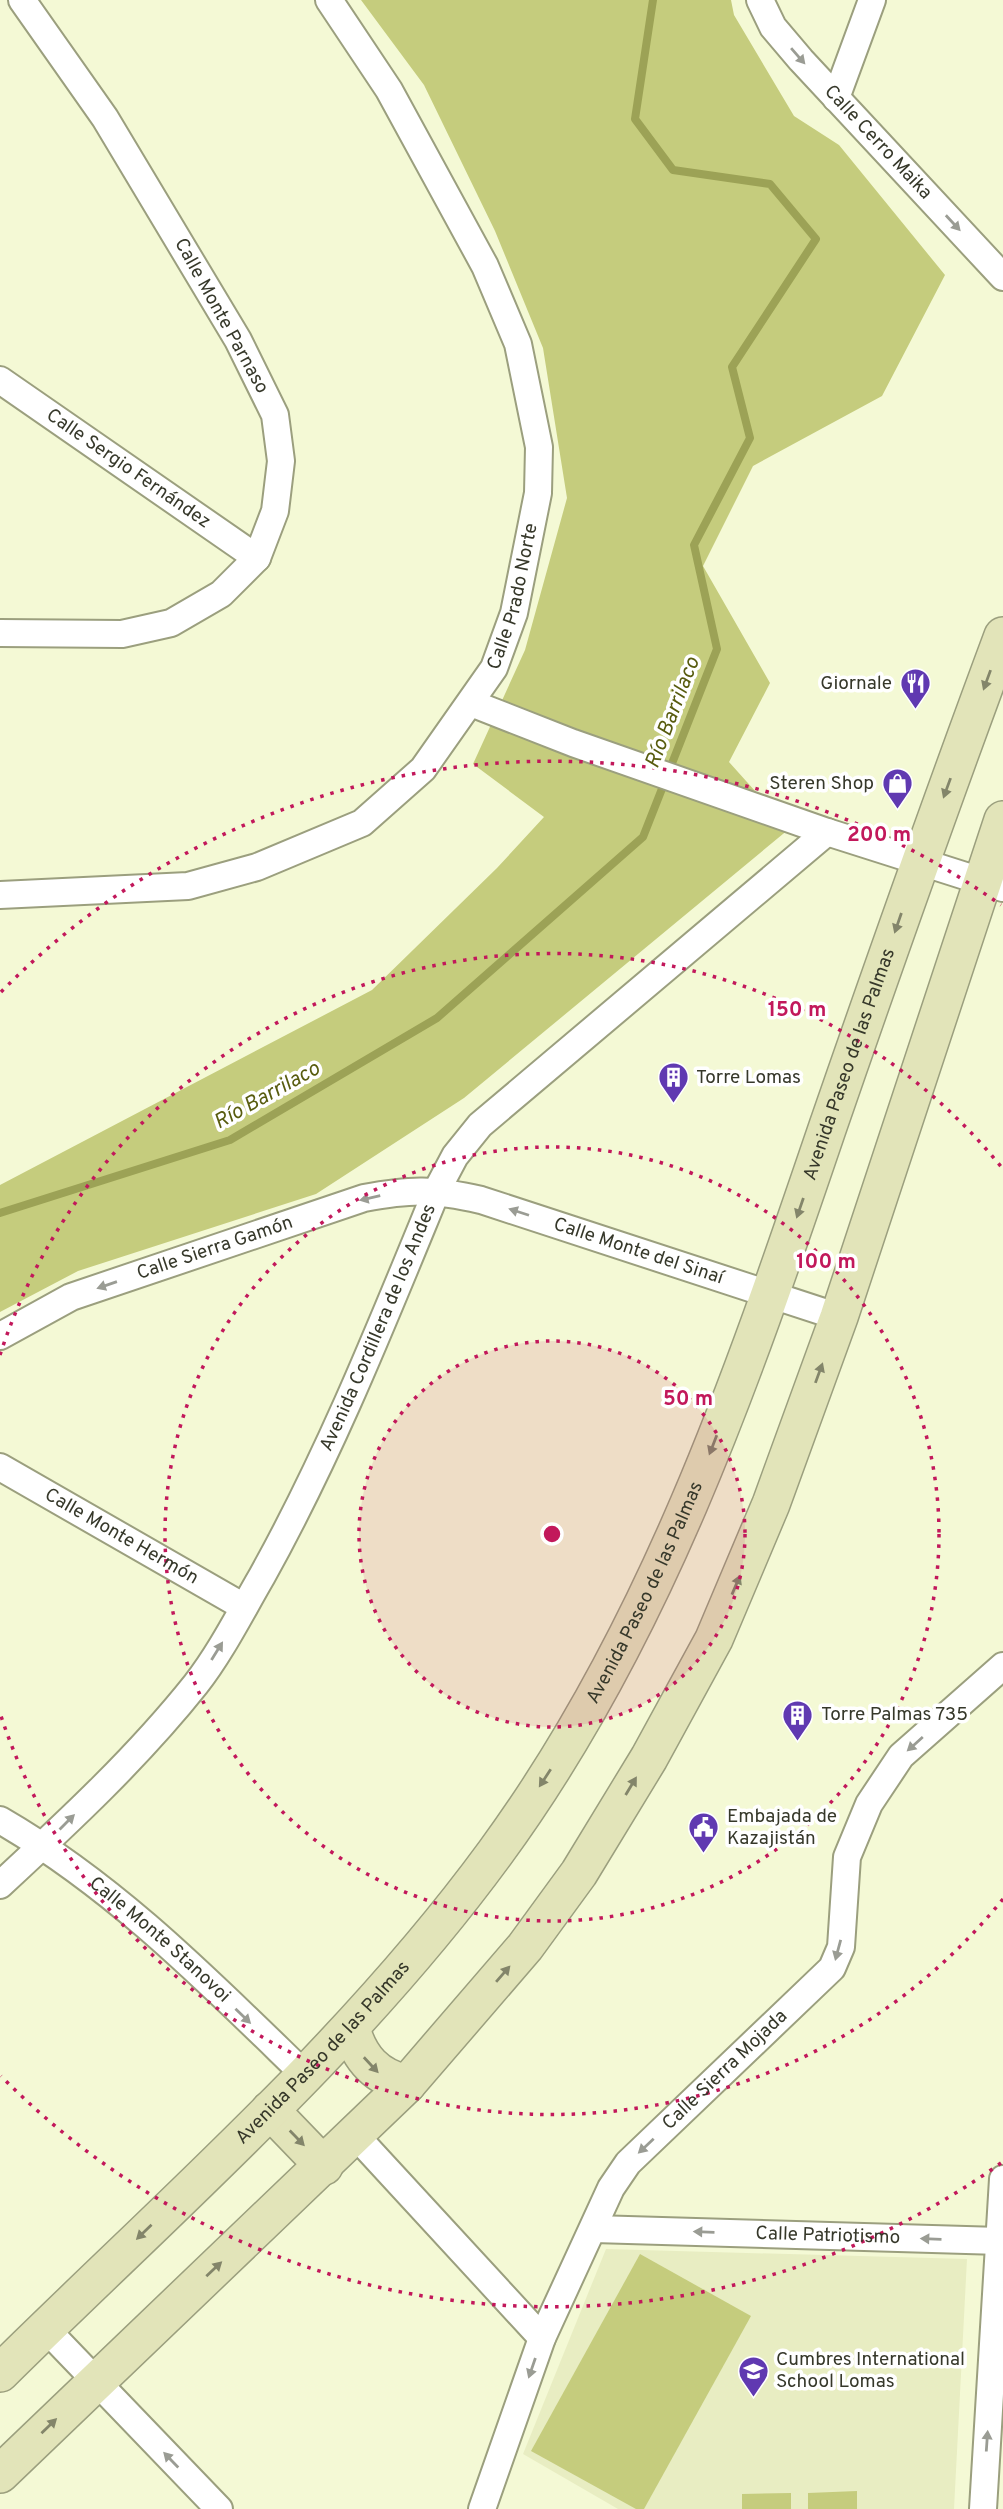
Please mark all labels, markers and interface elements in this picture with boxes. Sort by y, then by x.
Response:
one-way arrow [790,47,806,65]
street label: Calle Cerro Maika [819,80,937,205]
one-way arrow [944,214,960,231]
street label: Calle Monte Parnaso [168,234,274,398]
street label: Calle Sergio Fernández [41,403,215,534]
street label: Calle Prado Norte [482,521,544,673]
water label: Río Barrilaco [639,653,707,772]
restaurant icon: Giornale [898,667,932,711]
one-way arrow [981,669,992,690]
place label: Giornale [820,672,892,696]
shop icon: Steren Shop [880,767,914,811]
place label: Steren Shop [769,772,874,796]
one-way arrow [941,777,952,798]
text: 200 m [847,822,911,849]
one-way arrow [892,913,903,934]
street label: Avenida Paseo de las Palmas [798,945,901,1184]
text: 150 m [768,997,826,1024]
water label: Río Barrilaco [209,1055,326,1136]
building icon: Torre Lomas [656,1061,690,1105]
place label: Torre Lomas [696,1066,801,1090]
one-way arrow [358,1192,380,1203]
one-way arrow [794,1198,805,1219]
street label: Avenida Cordillera de los Andes [315,1201,442,1456]
one-way arrow [509,1207,530,1217]
street label: Calle Sierra Gamón [134,1211,296,1286]
street label: Calle Monte del Sinaí [550,1213,728,1291]
text: 100 m [796,1249,856,1276]
one-way arrow [97,1280,118,1291]
one-way arrow [813,1362,824,1383]
text: 50 m [663,1386,713,1413]
one-way arrow [708,1434,719,1455]
street label: Avenida Paseo de las Palmas [581,1478,709,1708]
street label: Calle Monte Hermón [40,1483,203,1590]
centre of rings [540,1522,564,1546]
one-way arrow [731,1574,742,1595]
one-way arrow [210,1641,223,1661]
building icon: Torre Palmas 735 [781,1698,815,1742]
place label: Torre Palmas 735 [821,1703,968,1727]
one-way arrow [907,1736,924,1751]
one-way arrow [538,1769,552,1787]
one-way arrow [625,1777,638,1796]
place label: Embajada de Kazajistán [727,1805,837,1851]
public building icon: Embajada de Kazajistán [687,1811,721,1855]
one-way arrow [59,1813,76,1830]
street label: Calle Monte Stanovoi [84,1872,235,2008]
one-way arrow [832,1939,843,1961]
street label: Avenida Paseo de las Palmas [231,1956,416,2150]
one-way arrow [495,1965,510,1982]
street label: Calle Sierra Mojada [658,2005,793,2135]
one-way arrow [234,2007,251,2023]
one-way arrow [362,2056,378,2073]
one-way arrow [288,2129,304,2146]
one-way arrow [638,2137,655,2154]
street label: Calle Patriotismo [755,2222,901,2250]
one-way arrow [136,2224,153,2240]
one-way arrow [693,2227,715,2238]
one-way arrow [920,2234,942,2245]
one-way arrow [205,2262,222,2278]
place label: Cumbres International School Lomas [776,2348,965,2394]
school or university icon: Cumbres International School Lomas [736,2354,770,2398]
one-way arrow [526,2357,537,2378]
one-way arrow [40,2419,57,2435]
one-way arrow [982,2430,993,2452]
one-way arrow [164,2452,180,2469]

